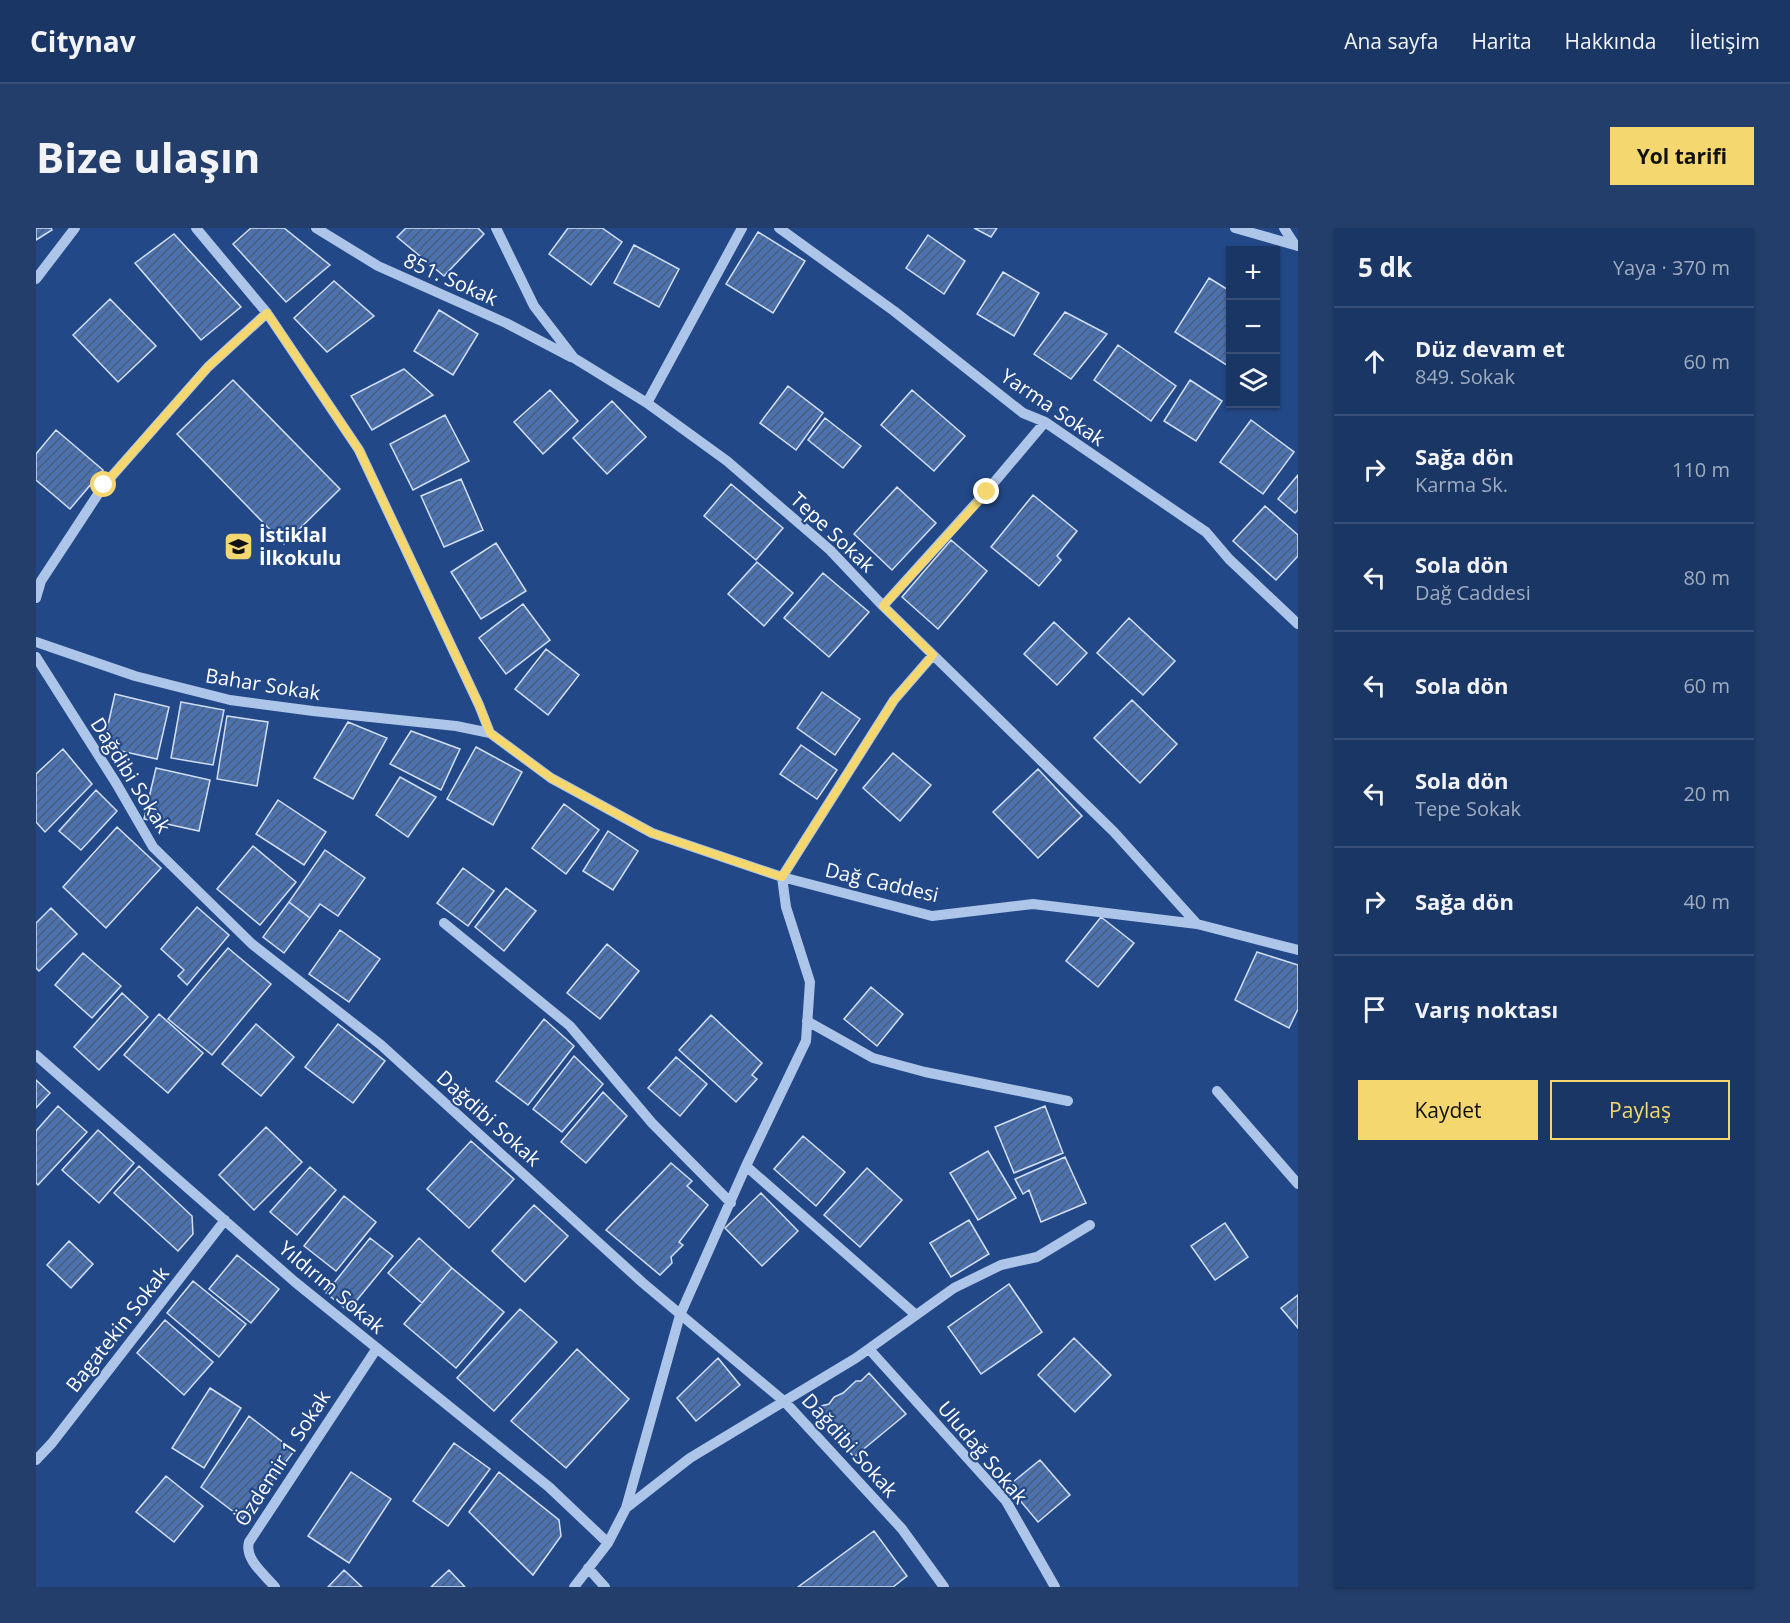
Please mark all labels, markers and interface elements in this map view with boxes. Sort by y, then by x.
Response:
text: Citynav [30,22,136,60]
text: Ana sayfa [1344,27,1438,55]
text: Harita [1471,27,1532,55]
text: Hakkında [1565,27,1657,55]
text: İletişim [1690,27,1760,55]
button: Yol tarifi [1610,127,1754,185]
text: Bize ulaşın [36,128,260,185]
street label: 851. Sokak [400,246,503,312]
map controls [1226,246,1280,408]
button: + [1226,246,1280,300]
text: 5 dk [1358,249,1412,285]
text: Yaya · 370 m [1613,254,1730,281]
button: − [1226,300,1280,354]
text: Düz devam et [1415,333,1565,363]
icon: ahead [1358,345,1391,378]
text: 60 m [1683,348,1730,375]
button: layers [1226,354,1280,408]
street label: Yarma Sokak [996,362,1111,452]
text: 849. Sokak [1415,363,1515,390]
text: Sağa dön [1415,441,1514,471]
icon: right [1358,453,1391,486]
text: 110 m [1672,456,1730,483]
route start [90,471,116,497]
text: Karma Sk. [1415,471,1508,498]
route end [973,478,999,504]
street label: Tepe Sokak [785,486,881,578]
place label: İstiklal İlkokulu [259,521,341,571]
school or university icon: İstiklal İlkokulu [222,530,254,562]
text: Sola dön [1415,549,1508,579]
icon: left [1358,561,1391,594]
text: 80 m [1683,564,1730,591]
text: Dağ Caddesi [1415,579,1531,606]
street label: Bahar Sokak [204,662,323,706]
icon: left [1358,669,1391,702]
text: Sola dön [1415,670,1508,700]
text: 60 m [1683,672,1730,699]
street label: Dağdibi Sokak [85,712,178,838]
text: Sola dön [1415,765,1508,795]
icon: left [1358,777,1391,810]
text: 20 m [1683,780,1730,807]
text: Tepe Sokak [1415,795,1521,822]
street label: Dağ Caddesi [823,856,941,908]
icon: right [1358,885,1391,918]
text: Sağa dön [1415,886,1514,916]
text: 40 m [1683,888,1730,915]
icon: arrive [1358,993,1391,1026]
text: Varış noktası [1415,994,1558,1024]
street label: Dağdibi Sokak [431,1064,547,1172]
button: Kaydet [1358,1080,1538,1140]
button: Paylaş [1550,1080,1730,1140]
street label: Yıldırım Sokak [273,1235,391,1340]
street label: Bagatekin Sokak [59,1260,175,1397]
street label: Özdemir 1 Sokak [228,1384,336,1531]
street label: Dağdibi Sokak [796,1387,904,1503]
street label: Uludağ Sokak [932,1395,1034,1509]

